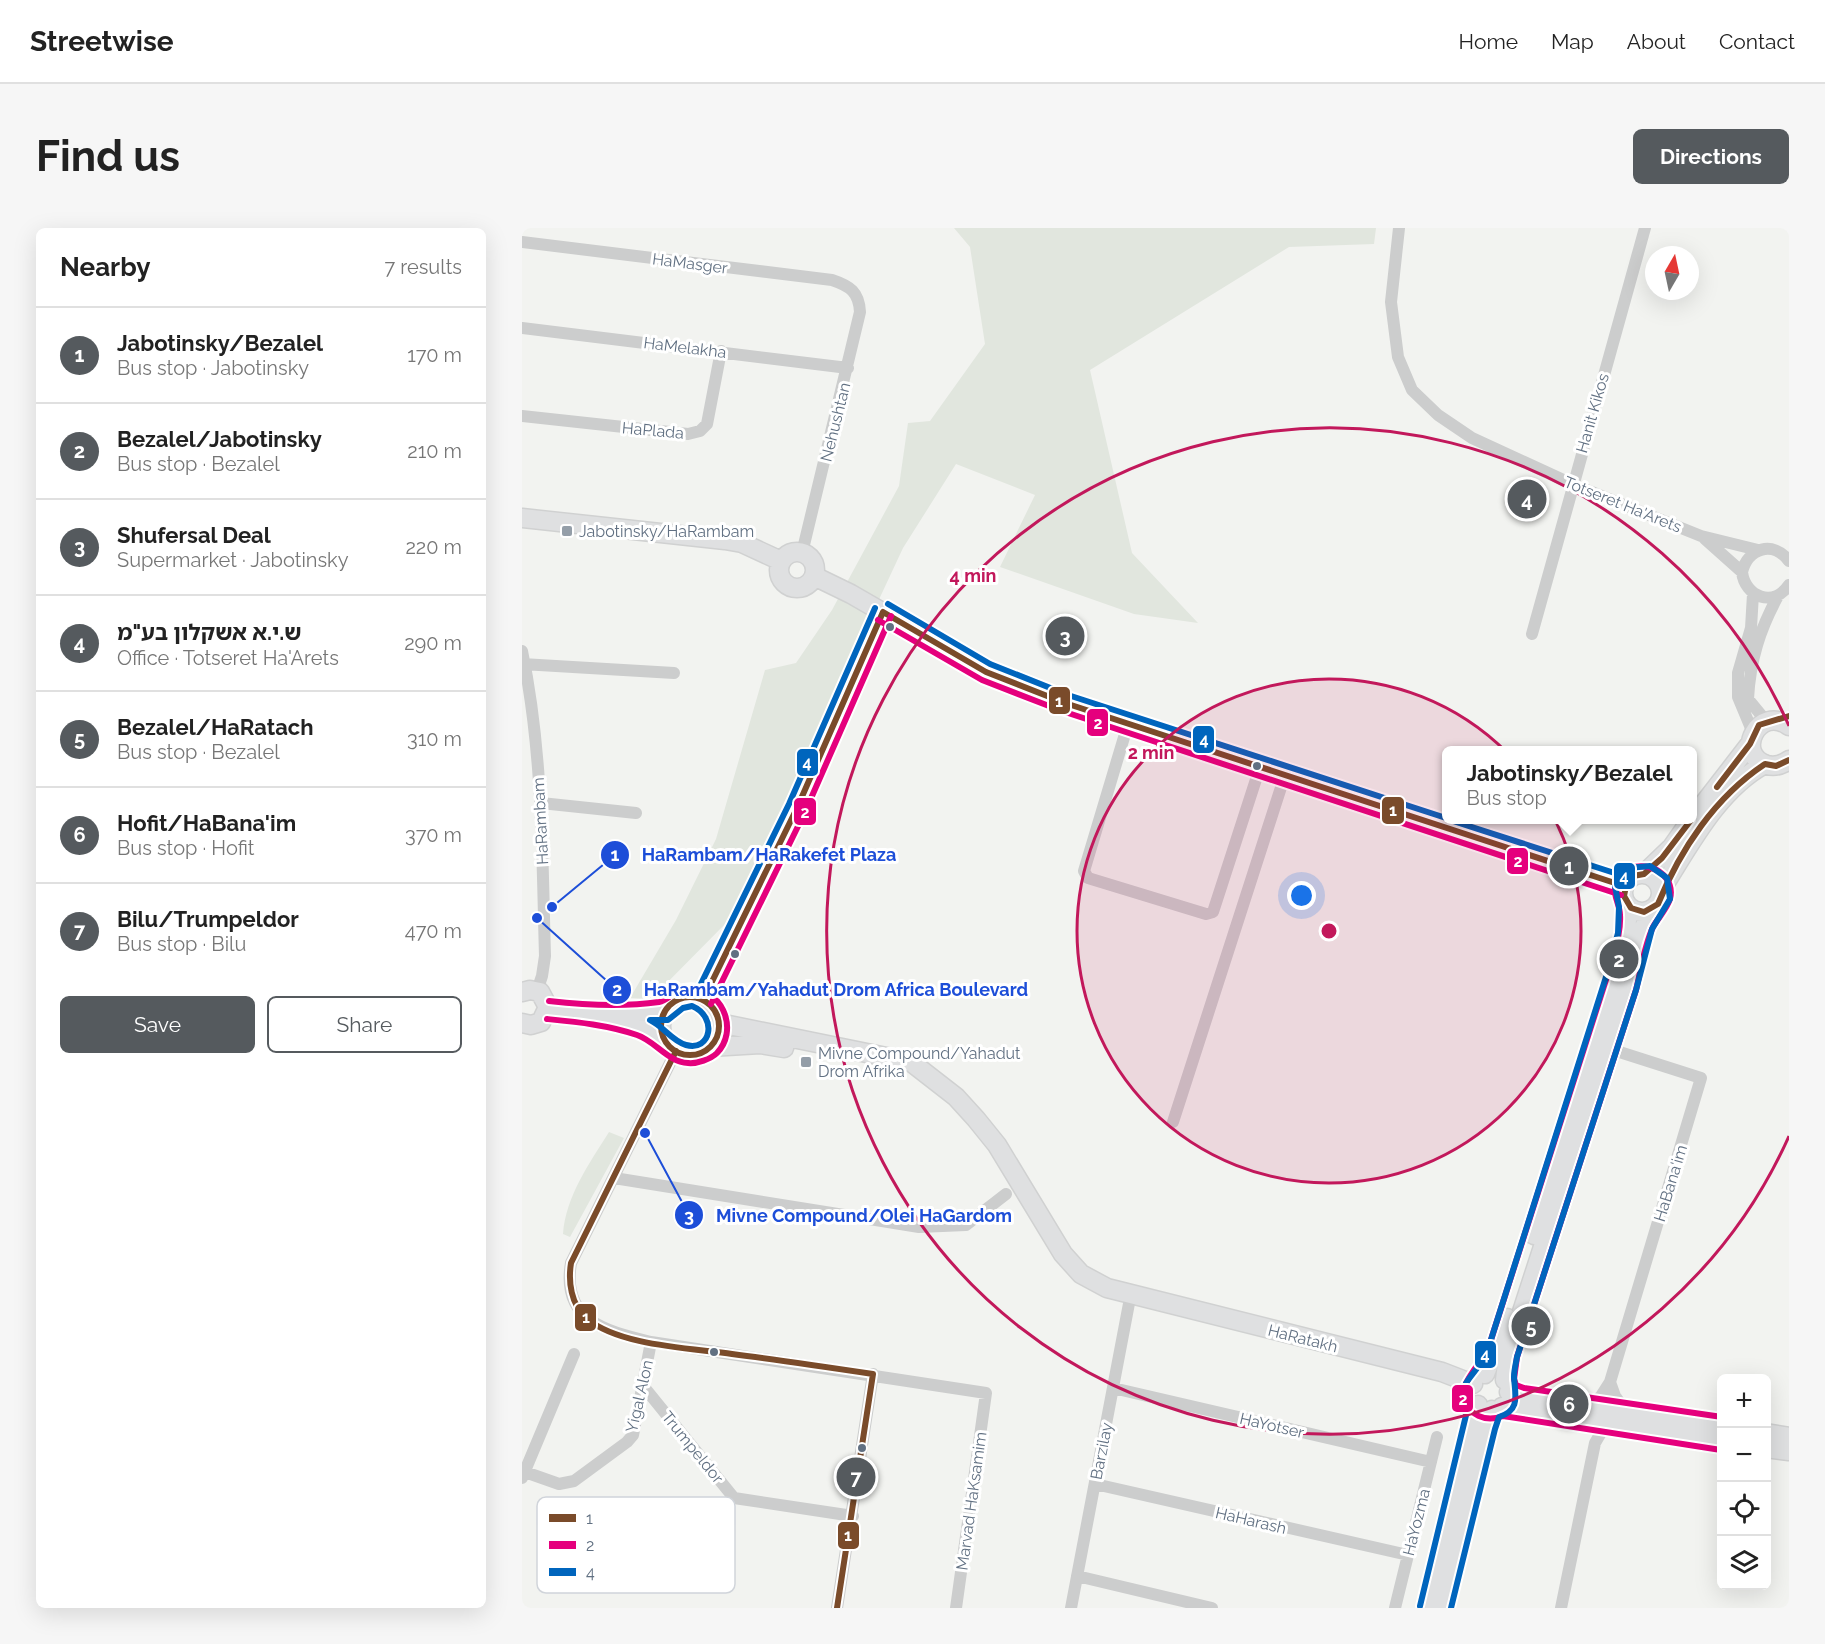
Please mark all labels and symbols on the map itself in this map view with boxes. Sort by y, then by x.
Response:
north arrow [1645,246,1699,300]
street label: HaMasger [651,249,729,278]
street label: HaMelakha [642,333,727,362]
street label: Hanit Kikos [1572,371,1613,455]
street label: Nehushtan [816,381,854,464]
street label: HaPlada [621,418,685,443]
street label: Totseret Ha'Arets [1561,472,1685,537]
pin: 4 [1508,476,1546,522]
place label: Jabotinsky/HaRambam [579,522,754,541]
marker: Jabotinsky/HaRambam [560,524,574,538]
text: 4 min [950,565,996,586]
pin: 3 [1046,614,1084,658]
unlabelled marker [884,621,896,633]
line badge: 1 [1048,686,1071,715]
text: 1 [1055,692,1063,711]
line badge: 2 [1086,708,1109,737]
text: 2 [1093,714,1103,733]
line badge: 4 [1192,725,1215,754]
text: 4 [1199,730,1209,749]
text: 2 min [1128,742,1174,763]
line badge: 4 [796,748,819,777]
text: 4 [802,753,812,772]
unlabelled marker [1251,760,1263,772]
street label: HaRambam [529,777,552,865]
line badge: 1 [1381,796,1405,825]
line badge: 2 [793,797,817,826]
text: 1 [1389,801,1397,820]
text: 2 [800,803,810,822]
callout: HaRambam/HaRakefet Plaza [600,837,909,873]
text: 1 [611,844,620,865]
text: HaRambam/HaRakefet Plaza [642,844,896,865]
pin: 1 [1550,844,1588,888]
line badge: 2 [1506,847,1529,875]
text: 2 [1513,852,1523,871]
line badge: 4 [1613,862,1636,890]
text: 4 [1619,867,1629,886]
your location [1287,881,1316,910]
centre of rings [1319,921,1339,941]
pin: 2 [1600,936,1638,982]
unlabelled marker [729,948,741,960]
callout: HaRambam/Yahadut Drom Africa Boulevard [602,972,1041,1008]
text: 2 [612,979,622,1000]
text: HaRambam/Yahadut Drom Africa Boulevard [644,979,1028,1000]
place label: Mivne Compound/Yahadut Drom Afrika [818,1044,1021,1081]
marker: Mivne Compound/Yahadut Drom Afrika [799,1055,813,1069]
street label: HaBana'im [1650,1142,1691,1224]
callout: Mivne Compound/Olei HaGardom [674,1197,1024,1233]
text: 3 [684,1205,694,1226]
text: Mivne Compound/Olei HaGardom [716,1205,1012,1226]
line badge: 1 [574,1303,597,1332]
pin: 5 [1512,1304,1550,1348]
text: 1 [582,1308,590,1327]
street label: HaRatakh [1266,1321,1340,1356]
line badge: 4 [1474,1340,1497,1369]
text: 4 [1480,1345,1490,1364]
unlabelled marker [708,1346,720,1358]
street label: Yigal Alon [622,1358,657,1434]
pin: 6 [1550,1382,1588,1426]
line badge: 2 [1451,1384,1474,1413]
text: 2 [1458,1390,1468,1409]
street label: Trumpeldor [658,1408,728,1487]
street label: HaYotser [1238,1409,1306,1442]
street label: Barzilay [1087,1421,1116,1481]
street label: Marvad HaKsamim [952,1431,991,1571]
unlabelled marker [856,1442,868,1454]
pin: 7 [836,1454,876,1500]
street label: HaYozma [1399,1487,1434,1558]
legend [537,1497,735,1593]
street label: HaHarash [1214,1503,1288,1538]
text: 1 [586,1509,593,1528]
line badge: 1 [837,1521,860,1550]
text: 1 [844,1526,852,1545]
text: 2 [586,1536,594,1555]
text: 4 [586,1563,595,1582]

